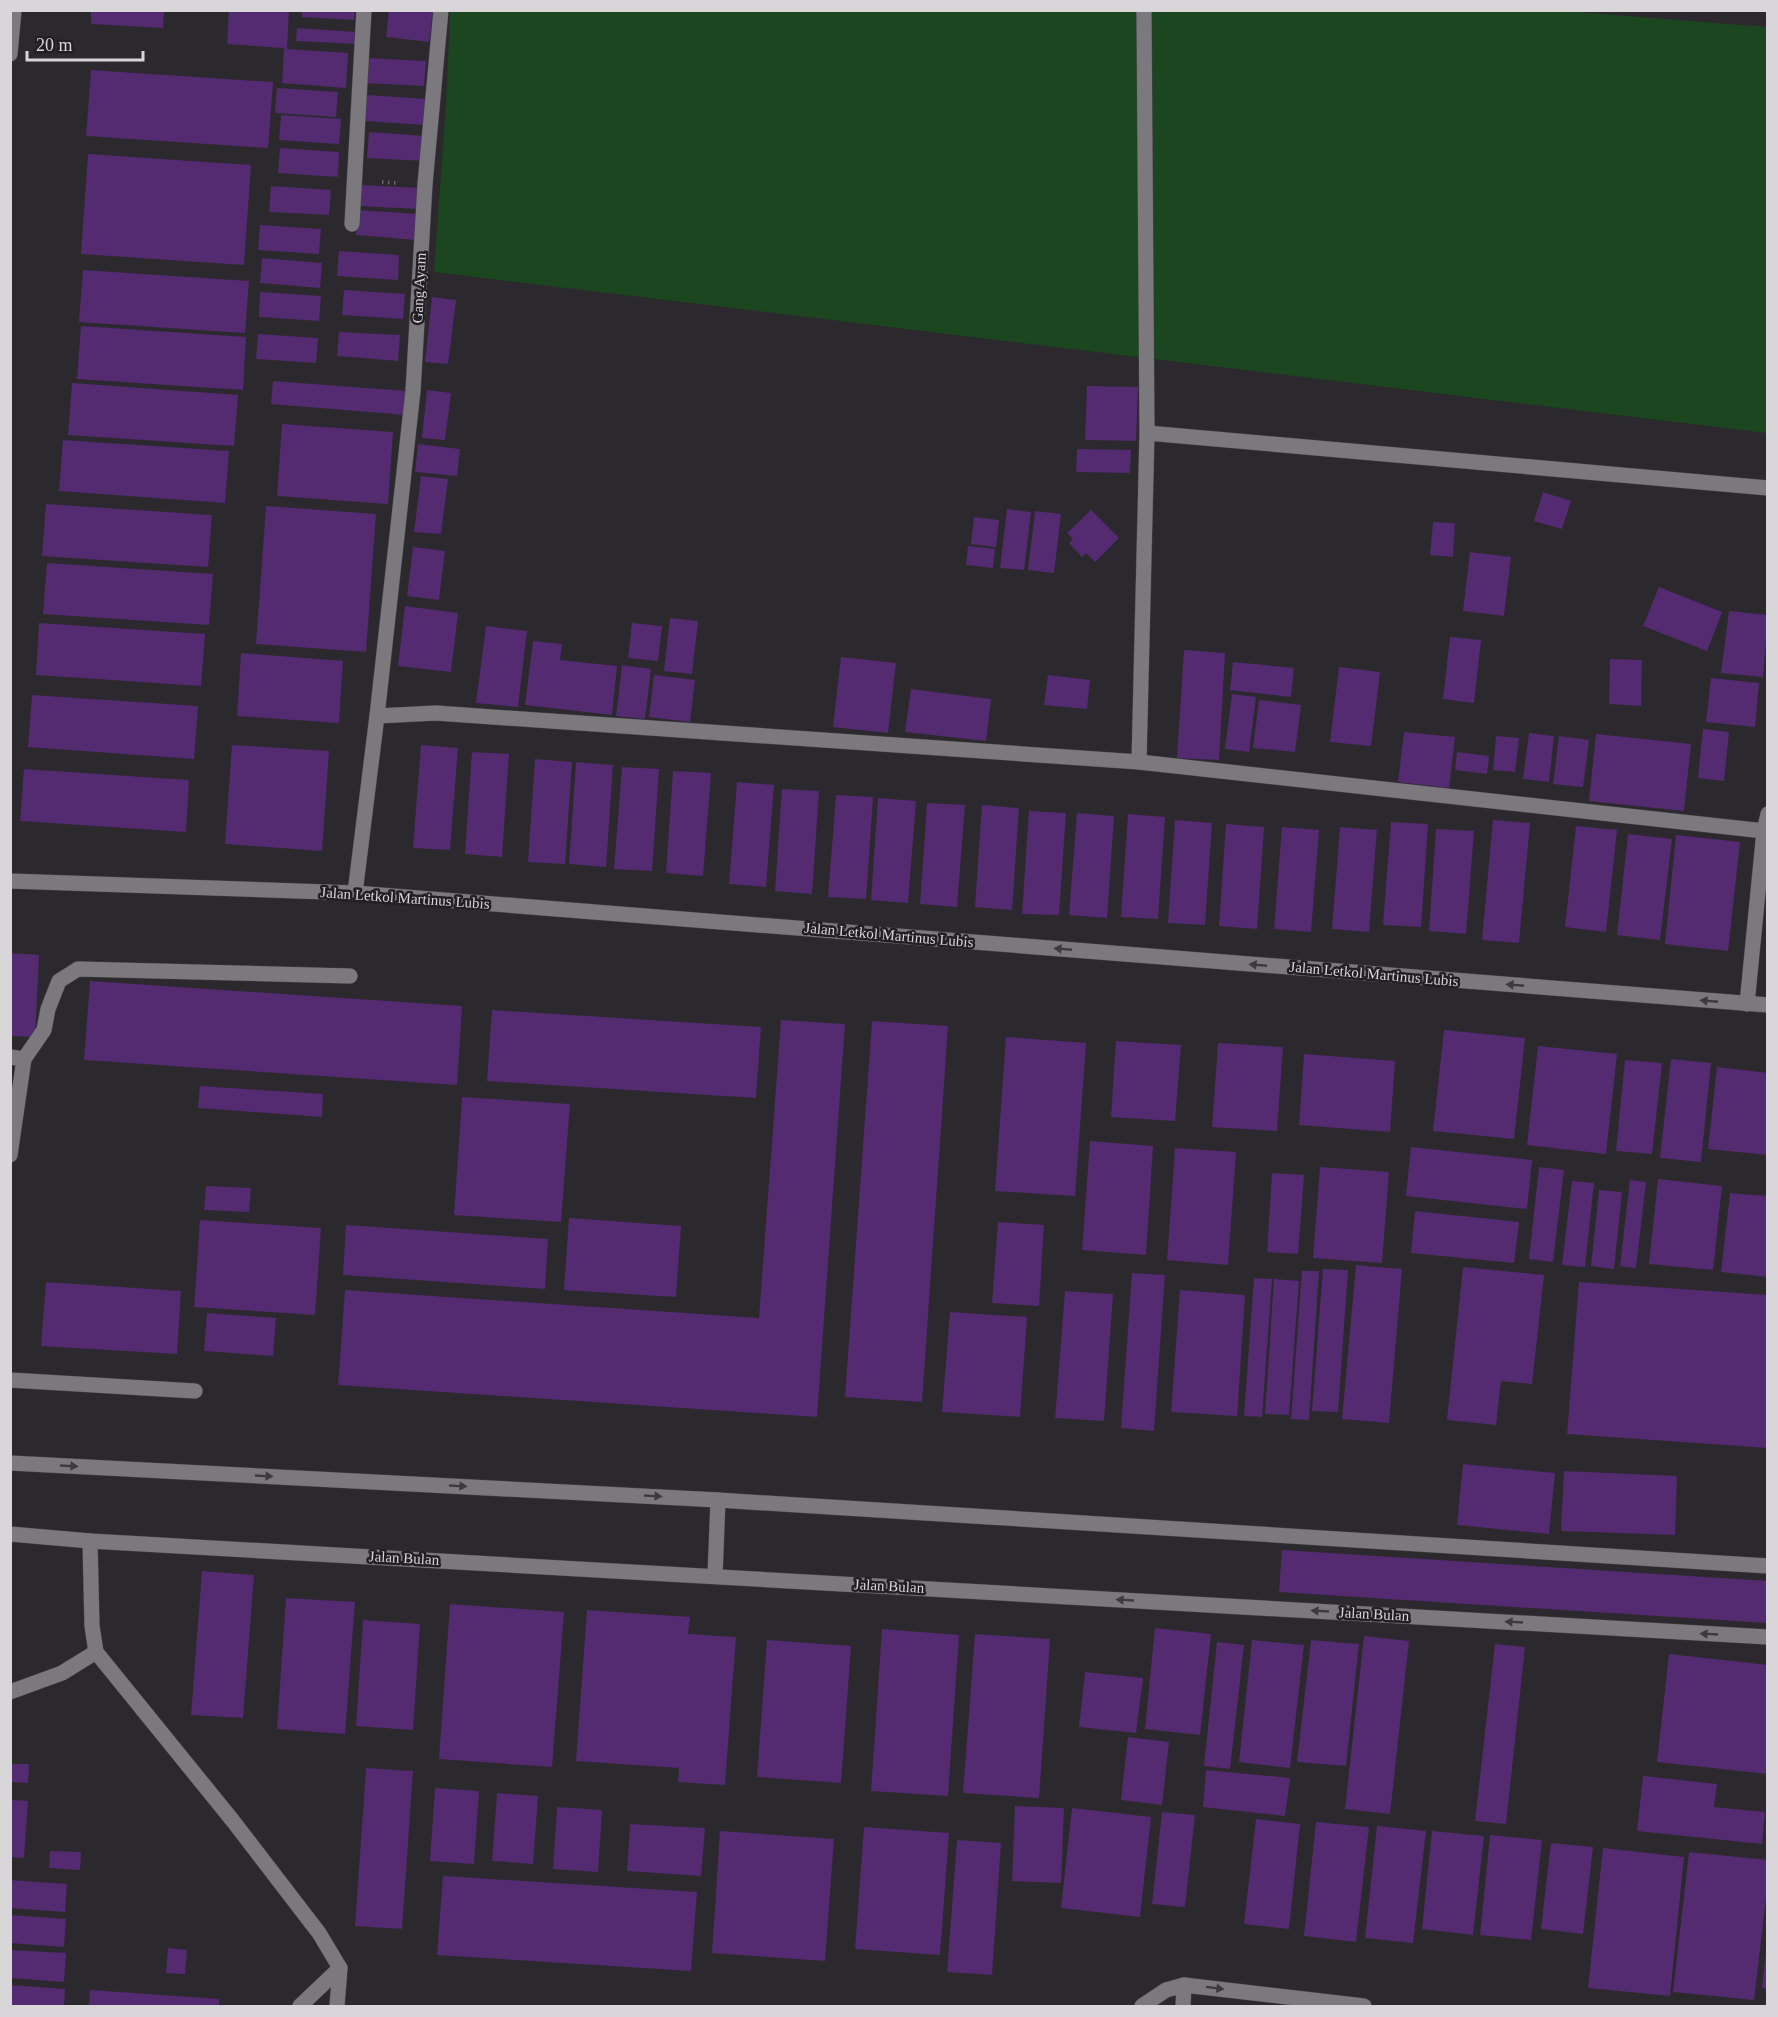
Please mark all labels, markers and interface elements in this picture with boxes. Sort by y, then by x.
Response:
scale bar [27,24,142,62]
text: 20 m [36,35,73,55]
street label: Gang Ayam [409,252,429,324]
street label: Jalan Letkol Martinus Lubis [320,884,490,912]
street label: Jalan Letkol Martinus Lubis [804,920,974,950]
one-way arrow [1054,945,1073,954]
street label: Jalan Letkol Martinus Lubis [1289,959,1459,989]
one-way arrow [1248,960,1267,970]
one-way arrow [1505,980,1524,990]
one-way arrow [1700,996,1719,1006]
one-way arrow [59,1461,78,1470]
one-way arrow [254,1471,273,1481]
one-way arrow [449,1482,468,1491]
one-way arrow [644,1492,663,1501]
street label: Jalan Bulan [368,1548,440,1568]
street label: Jalan Bulan [853,1576,925,1596]
one-way arrow [1116,1595,1135,1604]
street label: Jalan Bulan [1338,1604,1410,1624]
one-way arrow [1310,1606,1329,1616]
one-way arrow [1505,1618,1524,1627]
one-way arrow [1700,1629,1719,1638]
one-way arrow [1206,1984,1225,1993]

